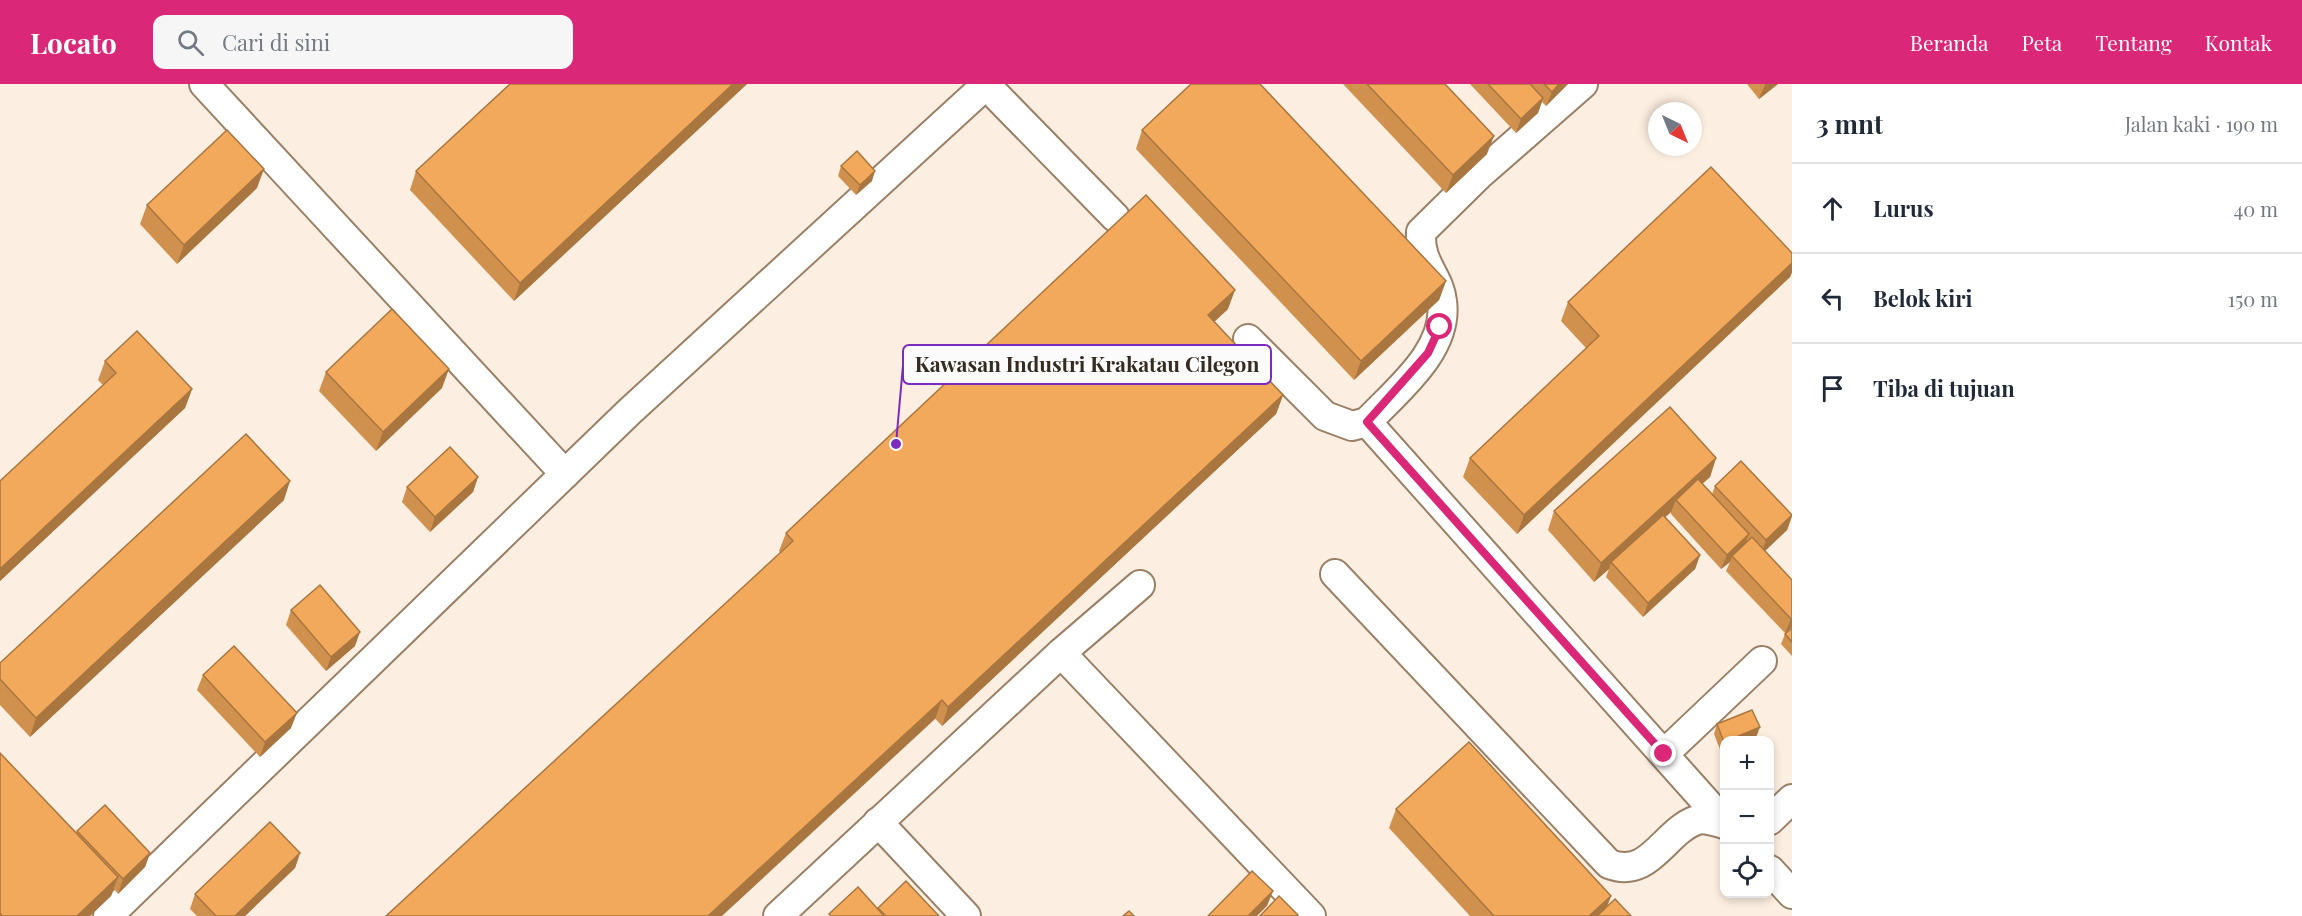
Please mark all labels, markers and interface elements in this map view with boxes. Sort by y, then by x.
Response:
search box [153,15,573,69]
text: Locato [30,24,117,61]
icon: search [174,26,207,59]
text: Cari di sini [222,27,330,57]
text: Beranda [1910,28,1989,56]
text: Peta [2022,28,2062,56]
text: Tentang [2095,28,2172,56]
text: Kontak [2205,28,2272,56]
north arrow [1648,102,1702,156]
text: 3 mnt [1816,106,1883,141]
text: Jalan kaki · 190 m [2125,110,2278,137]
icon: ahead [1816,192,1849,225]
text: Lurus [1873,193,1934,223]
text: 40 m [2233,195,2278,222]
icon: left [1816,282,1849,315]
text: Belok kiri [1873,283,1972,313]
text: 150 m [2228,285,2278,312]
route start [1426,313,1452,339]
callout: Kawasan Industri Krakatau Cilegon [903,345,1271,384]
text: Kawasan Industri Krakatau Cilegon [915,349,1259,377]
icon: arrive [1816,372,1849,405]
text: Tiba di tujuan [1873,373,2015,403]
map controls [1720,736,1774,898]
button: + [1720,736,1774,790]
route end [1650,740,1676,766]
button: − [1720,790,1774,844]
button: locate [1720,844,1774,898]

